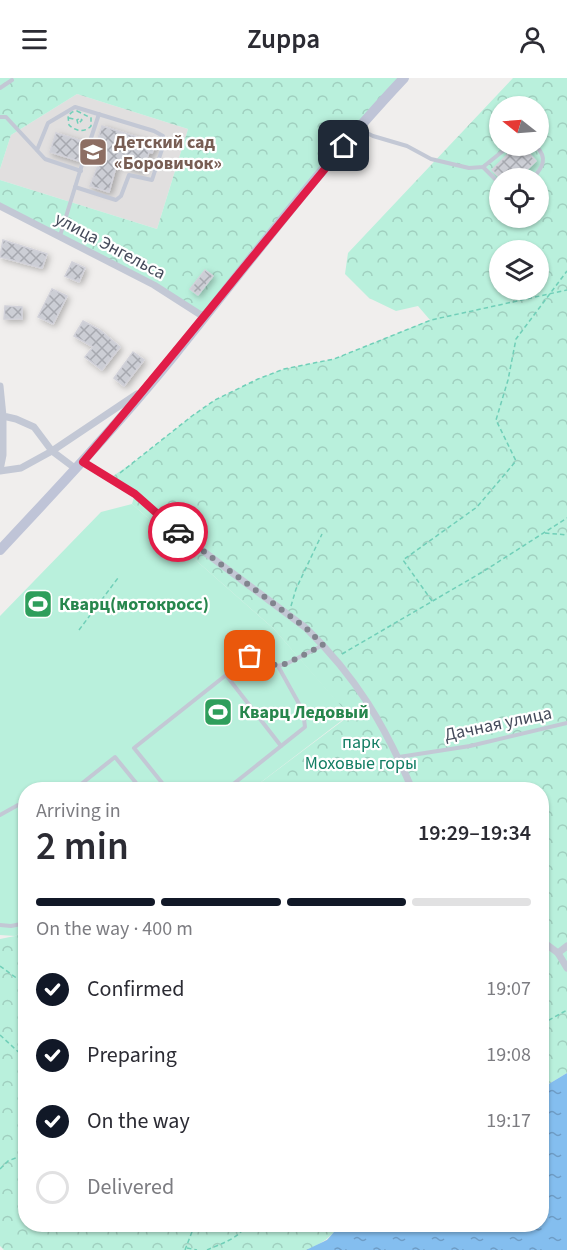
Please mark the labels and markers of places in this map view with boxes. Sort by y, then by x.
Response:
pin [318,120,369,171]
place label: Детский сад «Боровичок» [114,130,222,176]
school or university icon: Детский сад «Боровичок» [77,136,109,168]
sports icon: Кварц(мотокросс) [22,588,54,620]
place label: Кварц(мотокросс) [59,592,209,617]
pin [224,630,275,681]
sports icon: Кварц Ледовый [202,696,234,728]
place label: Кварц Ледовый [239,700,369,725]

